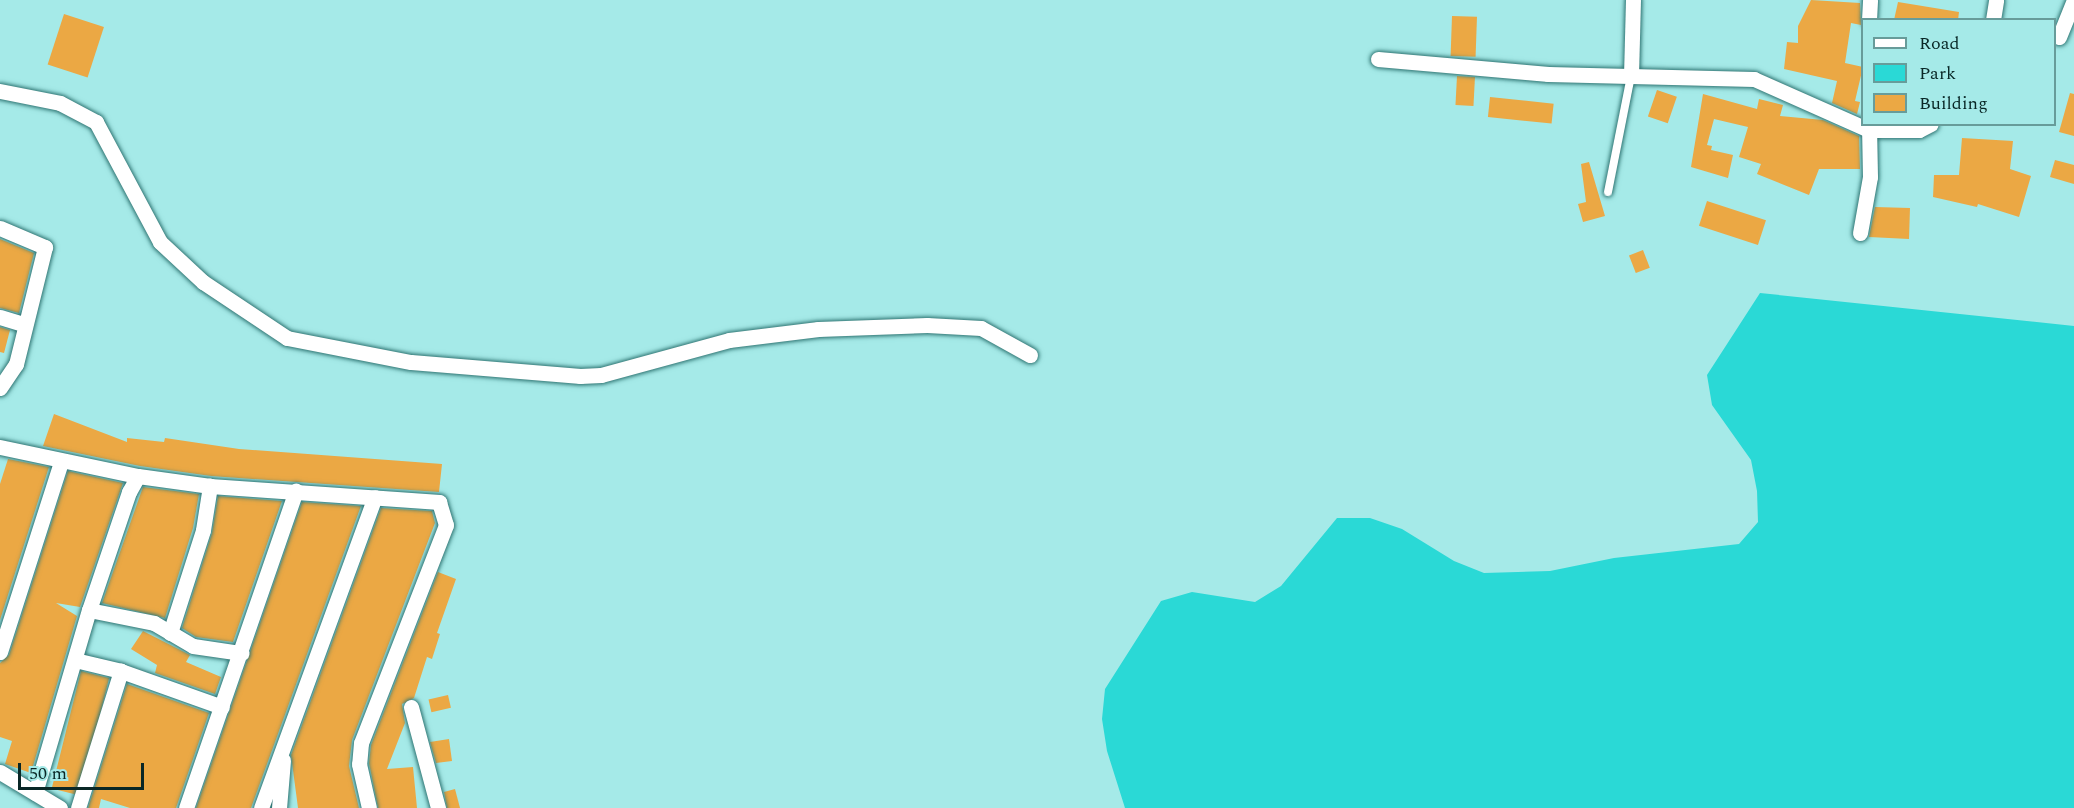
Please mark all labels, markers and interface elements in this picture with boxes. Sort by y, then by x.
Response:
legend [1861,18,2056,126]
text: Road [1919,30,1960,57]
text: Park [1919,60,1956,87]
text: Building [1919,90,1988,117]
scale bar [21,751,147,789]
text: 50 m [29,760,67,787]

